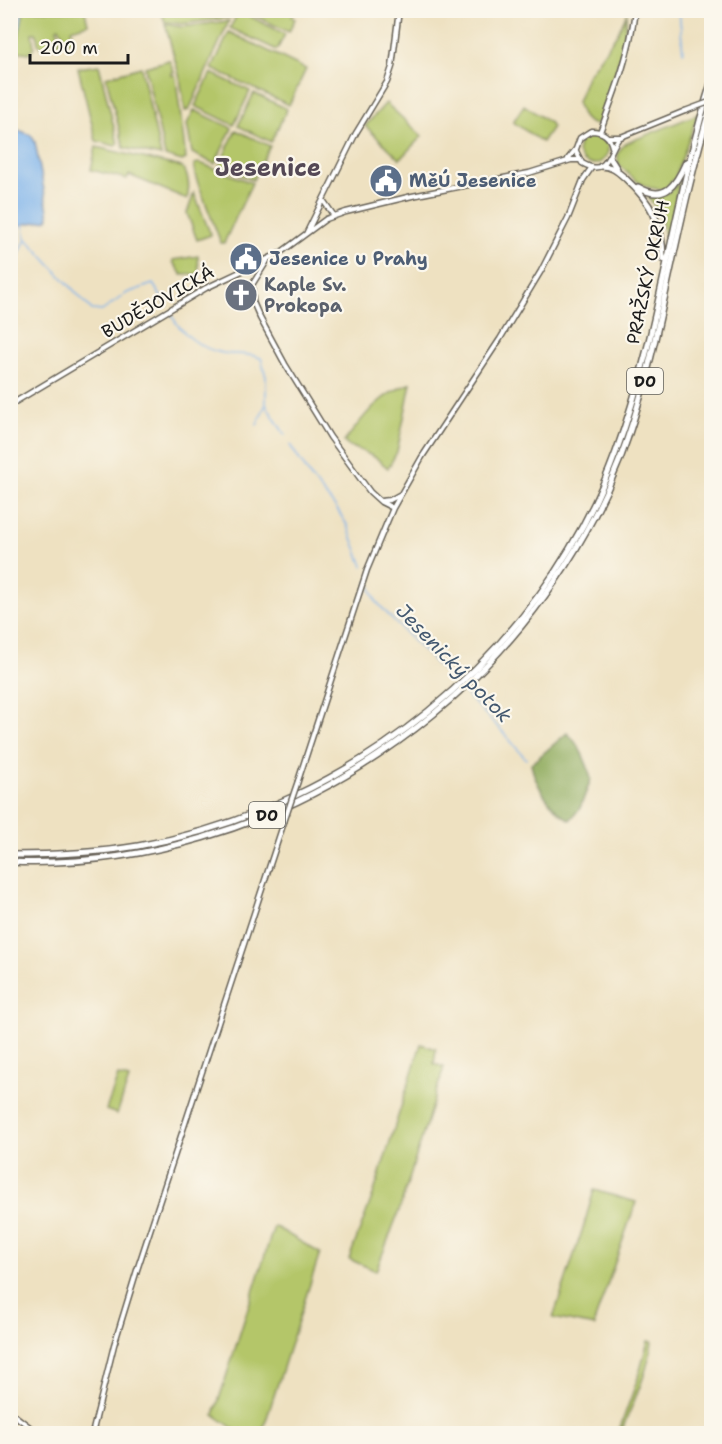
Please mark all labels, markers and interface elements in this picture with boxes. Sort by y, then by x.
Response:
scale bar [30,27,128,65]
text: 200 m [39,36,98,60]
district label: Jesenice [215,152,321,184]
public building icon: MěÚ Jesenice [368,163,404,199]
place label: MěÚ Jesenice [409,169,537,193]
street label: PRAŽSKÝ OKRUH [621,198,675,346]
public building icon: Jesenice u Prahy [228,241,264,277]
place label: Jesenice u Prahy [269,247,428,271]
street label: BUDĚJOVICKÁ [97,260,219,344]
place label: Kaple Sv. Prokopa [264,273,347,318]
church icon: Kaple Sv. Prokopa [223,277,259,313]
road number: D0 [627,368,663,394]
water label: Jesenický potok [390,598,518,729]
road number: D0 [249,802,285,828]

